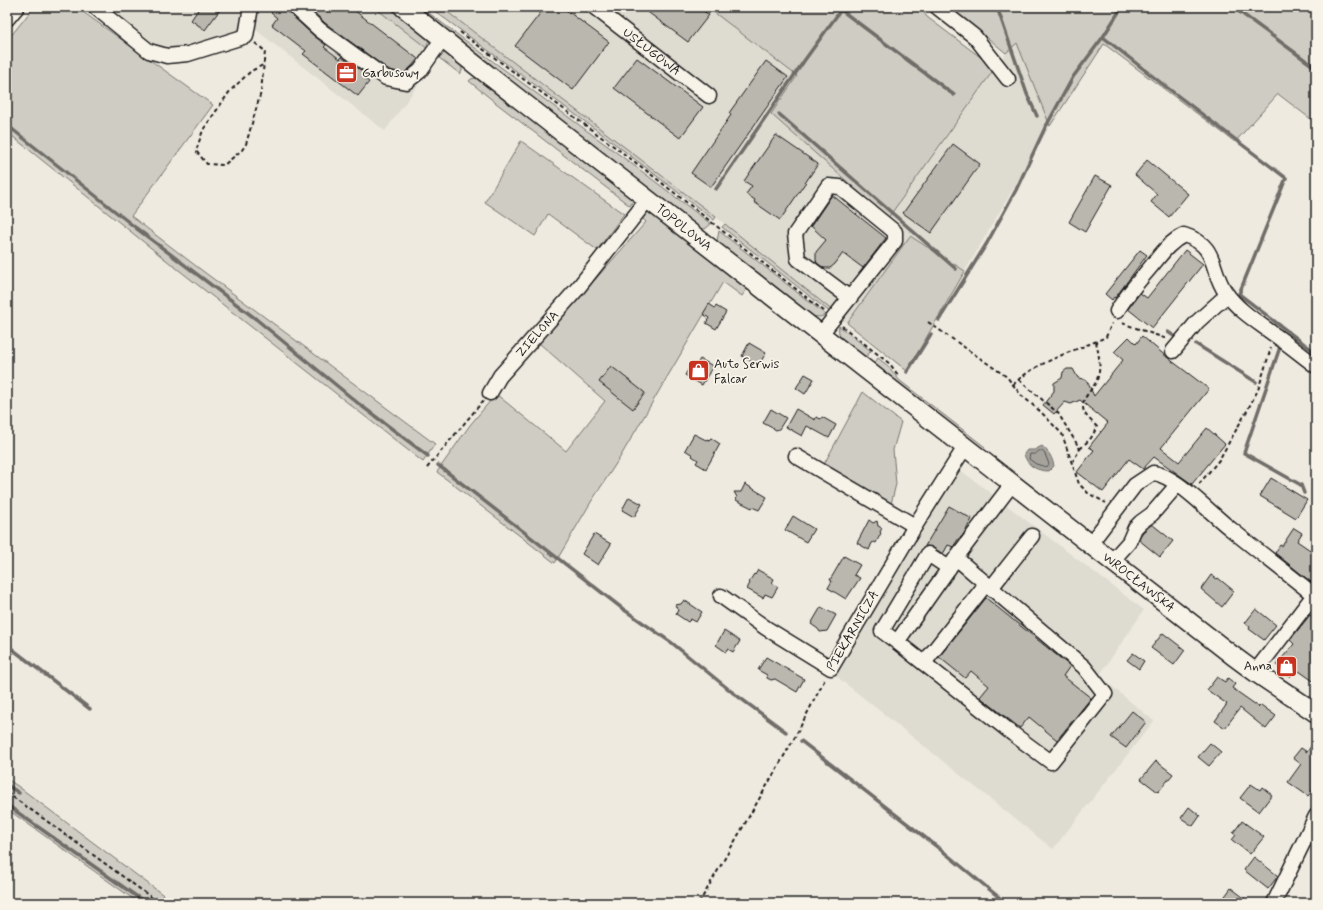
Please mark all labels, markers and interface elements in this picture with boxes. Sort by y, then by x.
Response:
street label: USŁUGOWA [619,24,684,80]
office icon: Garbusowy [334,60,360,86]
place label: Garbusowy [362,65,419,82]
street label: TOPOLOWA [652,200,716,255]
street label: ZIELONA [512,307,563,361]
place label: Auto Serwis Falcar [714,356,780,388]
shop icon: Auto Serwis Falcar [686,358,712,384]
street label: WROCŁAWSKA [1099,549,1179,616]
street label: PIEKARNICZA [823,587,883,675]
shop icon: Anna [1274,653,1300,679]
place label: Anna [1244,658,1272,675]

